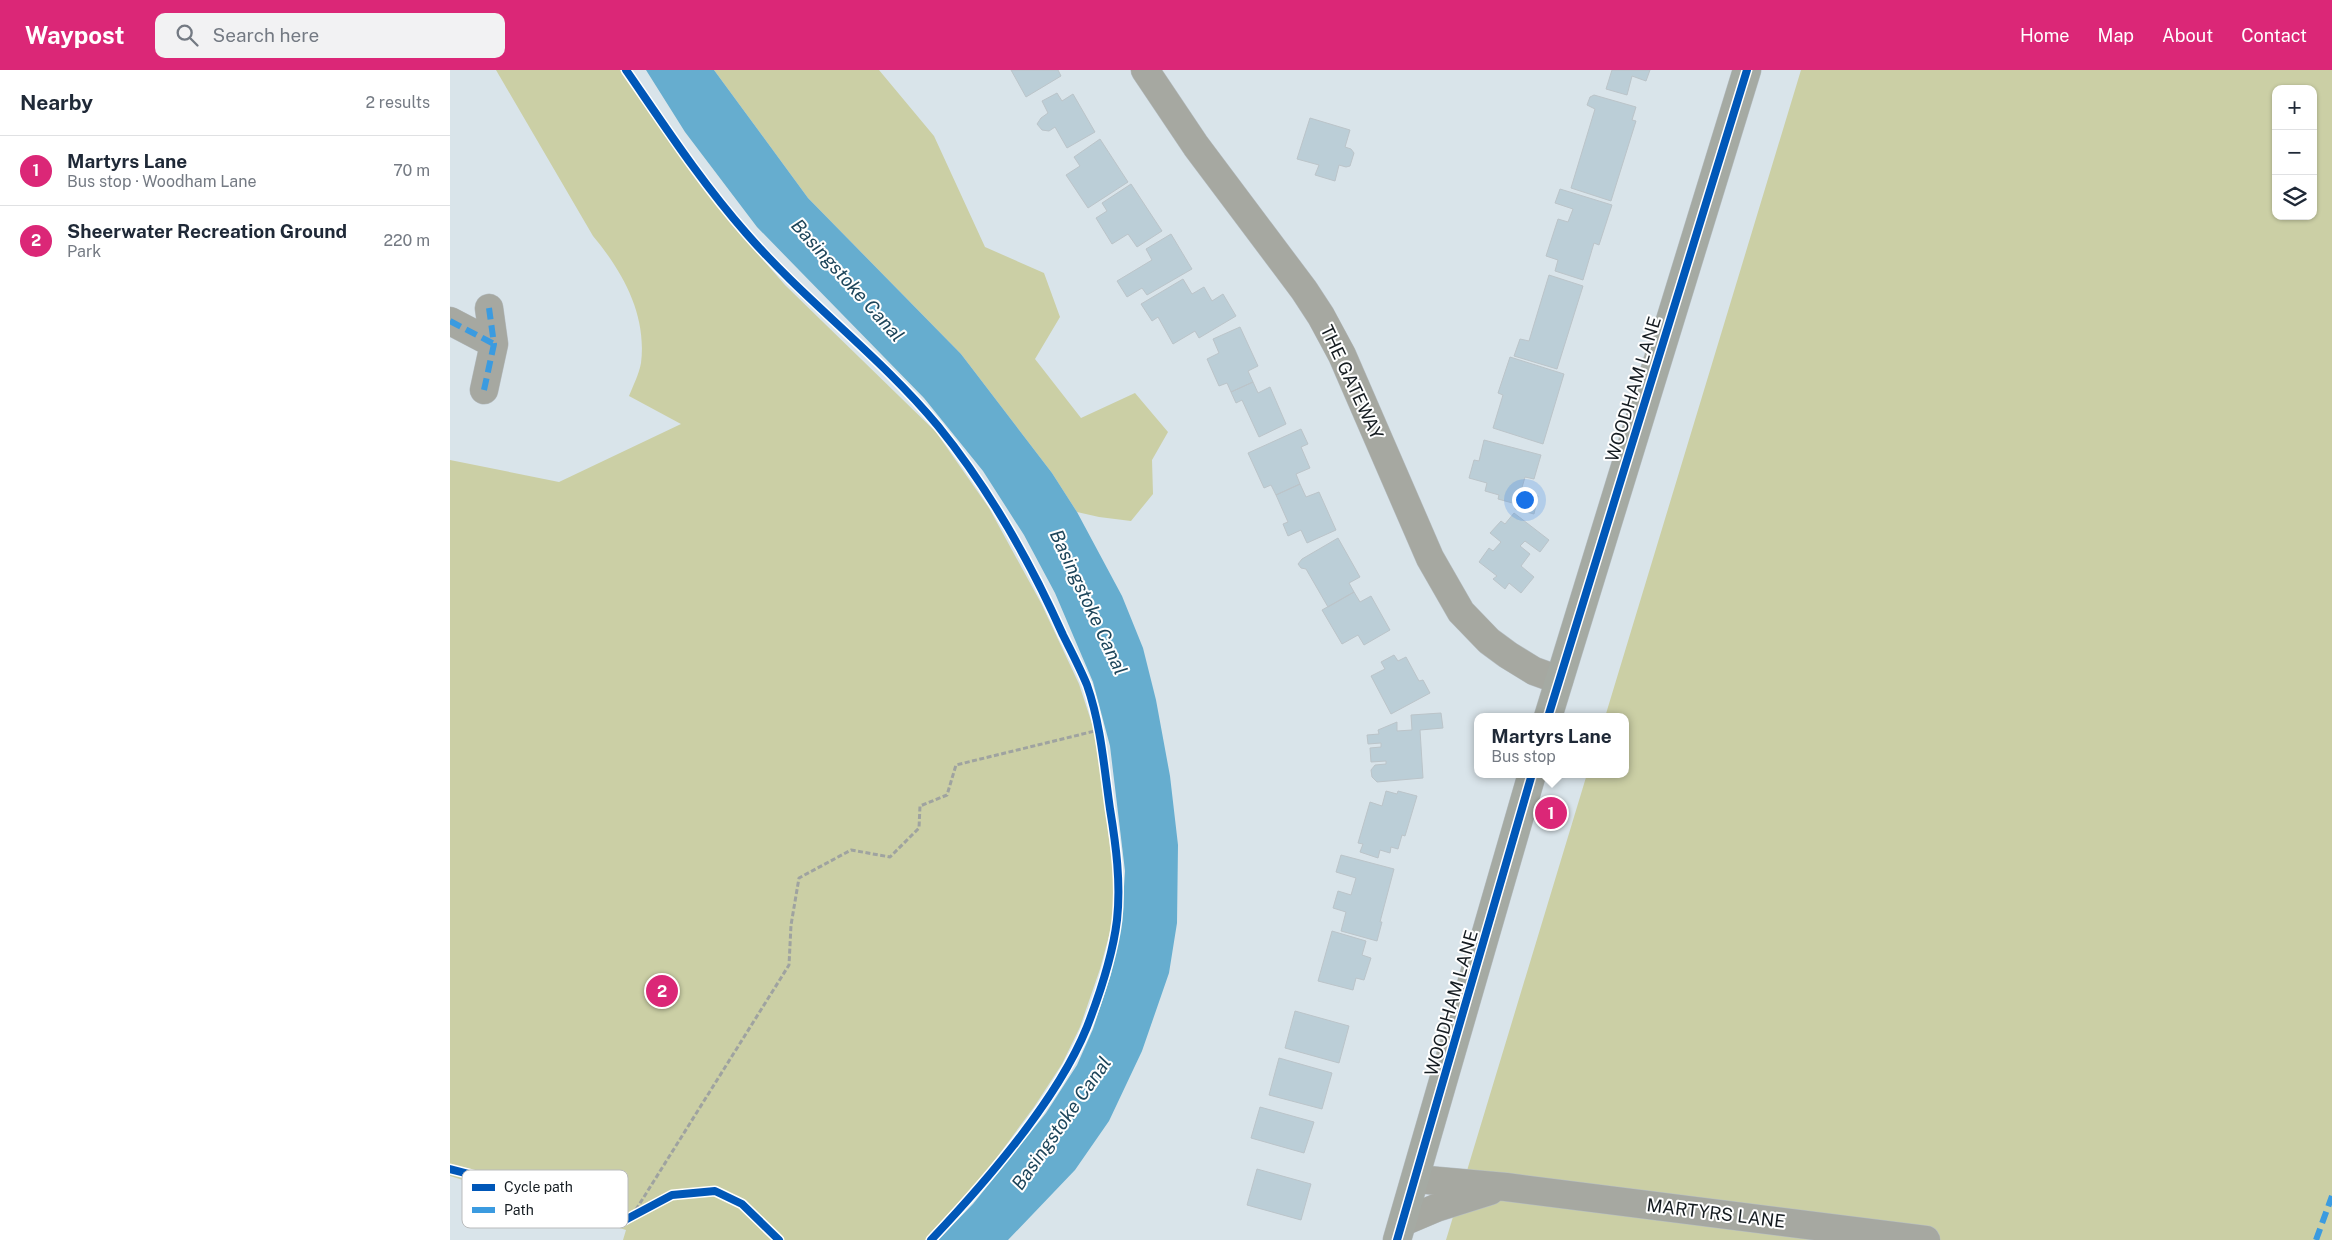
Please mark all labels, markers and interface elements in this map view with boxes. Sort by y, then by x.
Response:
search box [155,13,505,58]
text: Waypost [25,21,125,49]
icon: search [173,21,201,49]
text: Search here [213,24,319,46]
text: Home [2020,25,2070,46]
text: Map [2098,25,2134,46]
text: About [2162,25,2213,46]
text: Contact [2241,25,2307,46]
map controls [2272,85,2317,220]
button: + [2272,85,2317,130]
text: Nearby [20,90,93,115]
text: 2 results [365,93,430,112]
button: − [2272,130,2317,175]
text: Martyrs Lane [67,150,187,172]
text: 1 [33,161,39,180]
text: 70 m [393,161,430,180]
text: Bus stop · Woodham Lane [67,172,256,191]
button: layers [2272,175,2317,220]
water label: Basingstoke Canal [787,214,909,346]
text: Sheerwater Recreation Ground [67,220,347,242]
text: 2 [31,231,41,250]
text: 220 m [383,231,430,250]
text: Park [67,242,101,261]
street label: WOODHAM LANE [1601,314,1665,464]
street label: THE GATEWAY [1316,321,1388,443]
your location [1512,487,1538,513]
water label: Basingstoke Canal [1046,526,1132,678]
popup [1474,713,1629,778]
text: Martyrs Lane [1491,725,1612,747]
text: Bus stop [1491,747,1556,766]
pin: 1 [1535,794,1567,832]
street label: WOODHAM LANE [1420,928,1482,1078]
pin: 2 [646,972,678,1010]
water label: Basingstoke Canal [1007,1052,1115,1194]
legend [462,1170,628,1228]
text: Cycle path [504,1179,573,1195]
street label: MARTYRS LANE [1645,1194,1787,1232]
text: Path [504,1202,534,1218]

